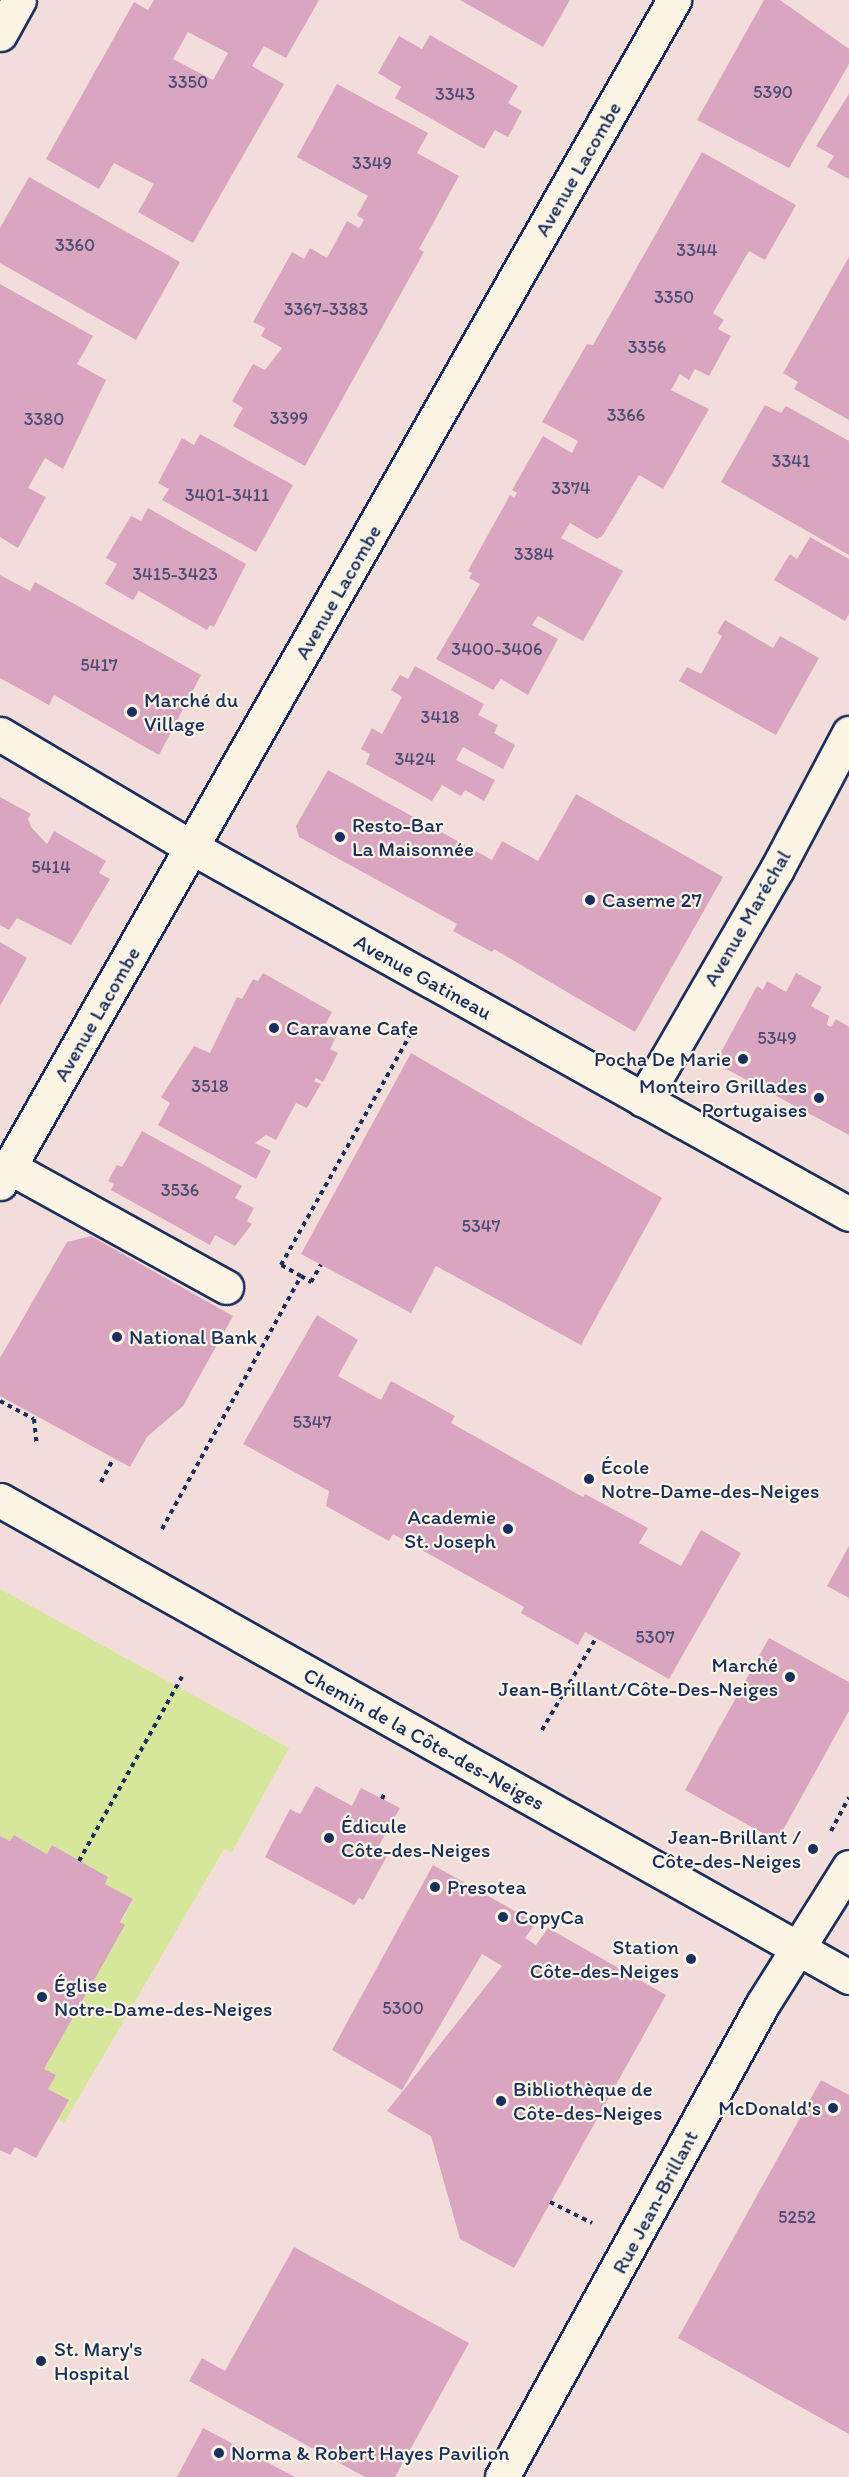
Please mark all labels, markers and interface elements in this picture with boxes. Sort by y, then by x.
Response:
house number: 3350 [168,71,208,93]
house number: 5390 [753,81,793,103]
house number: 3343 [435,83,475,105]
street label: Avenue Lacombe [529,98,627,240]
house number: 3349 [352,152,392,174]
house number: 3360 [55,234,95,256]
house number: 3344 [676,239,718,261]
house number: 3350 [654,286,694,308]
house number: 3367-3383 [284,298,368,320]
house number: 3356 [628,336,666,358]
house number: 3366 [607,404,645,426]
house number: 3399 [270,407,308,429]
house number: 3380 [24,408,64,430]
house number: 3341 [772,450,810,472]
house number: 3374 [551,477,591,499]
house number: 3401-3411 [185,484,269,506]
street label: Avenue Lacombe [289,521,387,663]
house number: 3384 [514,543,554,565]
house number: 3415-3423 [132,563,218,585]
house number: 3400-3406 [451,638,543,660]
house number: 5417 [80,654,118,676]
place label: Marché du Village [144,687,238,737]
marker: Marché du Village [125,705,139,719]
house number: 3418 [421,706,459,728]
house number: 3424 [395,748,435,770]
place label: Resto-Bar La Maisonnée [352,812,474,862]
marker: Resto-Bar La Maisonnée [333,830,347,844]
street label: Avenue Maréchal [698,845,796,991]
house number: 5414 [31,856,71,878]
place label: Caserne 27 [602,887,702,913]
marker: Caserne 27 [583,893,597,907]
street label: Avenue Gatineau [350,929,496,1025]
street label: Avenue Lacombe [48,943,146,1085]
place label: Caravane Cafe [286,1015,419,1041]
marker: Caravane Cafe [267,1021,281,1035]
house number: 5349 [757,1027,797,1049]
place label: Pocha De Marie [593,1046,731,1072]
marker: Pocha De Marie [736,1052,750,1066]
place label: Monteiro Grillades Portugaises [639,1073,807,1123]
house number: 3518 [191,1075,229,1097]
marker: Monteiro Grillades Portugaises [812,1091,826,1105]
house number: 3536 [161,1179,199,1201]
house number: 5347 [461,1215,501,1237]
place label: National Bank [129,1324,258,1350]
marker: National Bank [110,1330,124,1344]
house number: 5347 [292,1411,332,1433]
place label: École Notre-Dame-des-Neiges [601,1454,819,1504]
marker: École Notre-Dame-des-Neiges [582,1472,596,1486]
place label: Academie St. Joseph [405,1504,496,1554]
marker: Academie St. Joseph [501,1522,515,1536]
house number: 5307 [635,1626,675,1648]
place label: Marché Jean-Brillant/Côte-Des-Neiges [499,1652,778,1702]
street label: Chemin de la Côte-des-Neiges [299,1662,549,1816]
marker: Marché Jean-Brillant/Côte-Des-Neiges [783,1670,797,1684]
place label: Édicule Côte-des-Neiges [341,1813,490,1863]
place label: Jean-Brillant / Côte-des-Neiges [652,1824,801,1874]
marker: Édicule Côte-des-Neiges [322,1831,336,1845]
marker: Jean-Brillant / Côte-des-Neiges [806,1842,820,1856]
place label: Presotea [447,1874,526,1900]
marker: Presotea [428,1880,442,1894]
place label: CopyCa [515,1904,584,1930]
marker: CopyCa [496,1910,510,1924]
place label: Station Côte-des-Neiges [530,1934,679,1984]
marker: Station Côte-des-Neiges [684,1952,698,1966]
place label: Église Notre-Dame-des-Neiges [54,1972,272,2022]
marker: Église Notre-Dame-des-Neiges [35,1990,49,2004]
house number: 5300 [382,1997,424,2019]
place label: Bibliothèque de Côte-des-Neiges [513,2076,662,2126]
marker: Bibliothèque de Côte-des-Neiges [494,2094,508,2108]
place label: McDonald's [718,2095,821,2121]
marker: McDonald's [826,2101,840,2115]
street label: Rue Jean-Brillant [607,2126,703,2278]
house number: 5252 [778,2206,816,2228]
place label: St. Mary's Hospital [54,2336,143,2386]
marker: St. Mary's Hospital [32,2352,50,2370]
place label: Norma & Robert Hayes Pavilion [231,2440,510,2466]
marker: Norma & Robert Hayes Pavilion [212,2446,226,2460]

